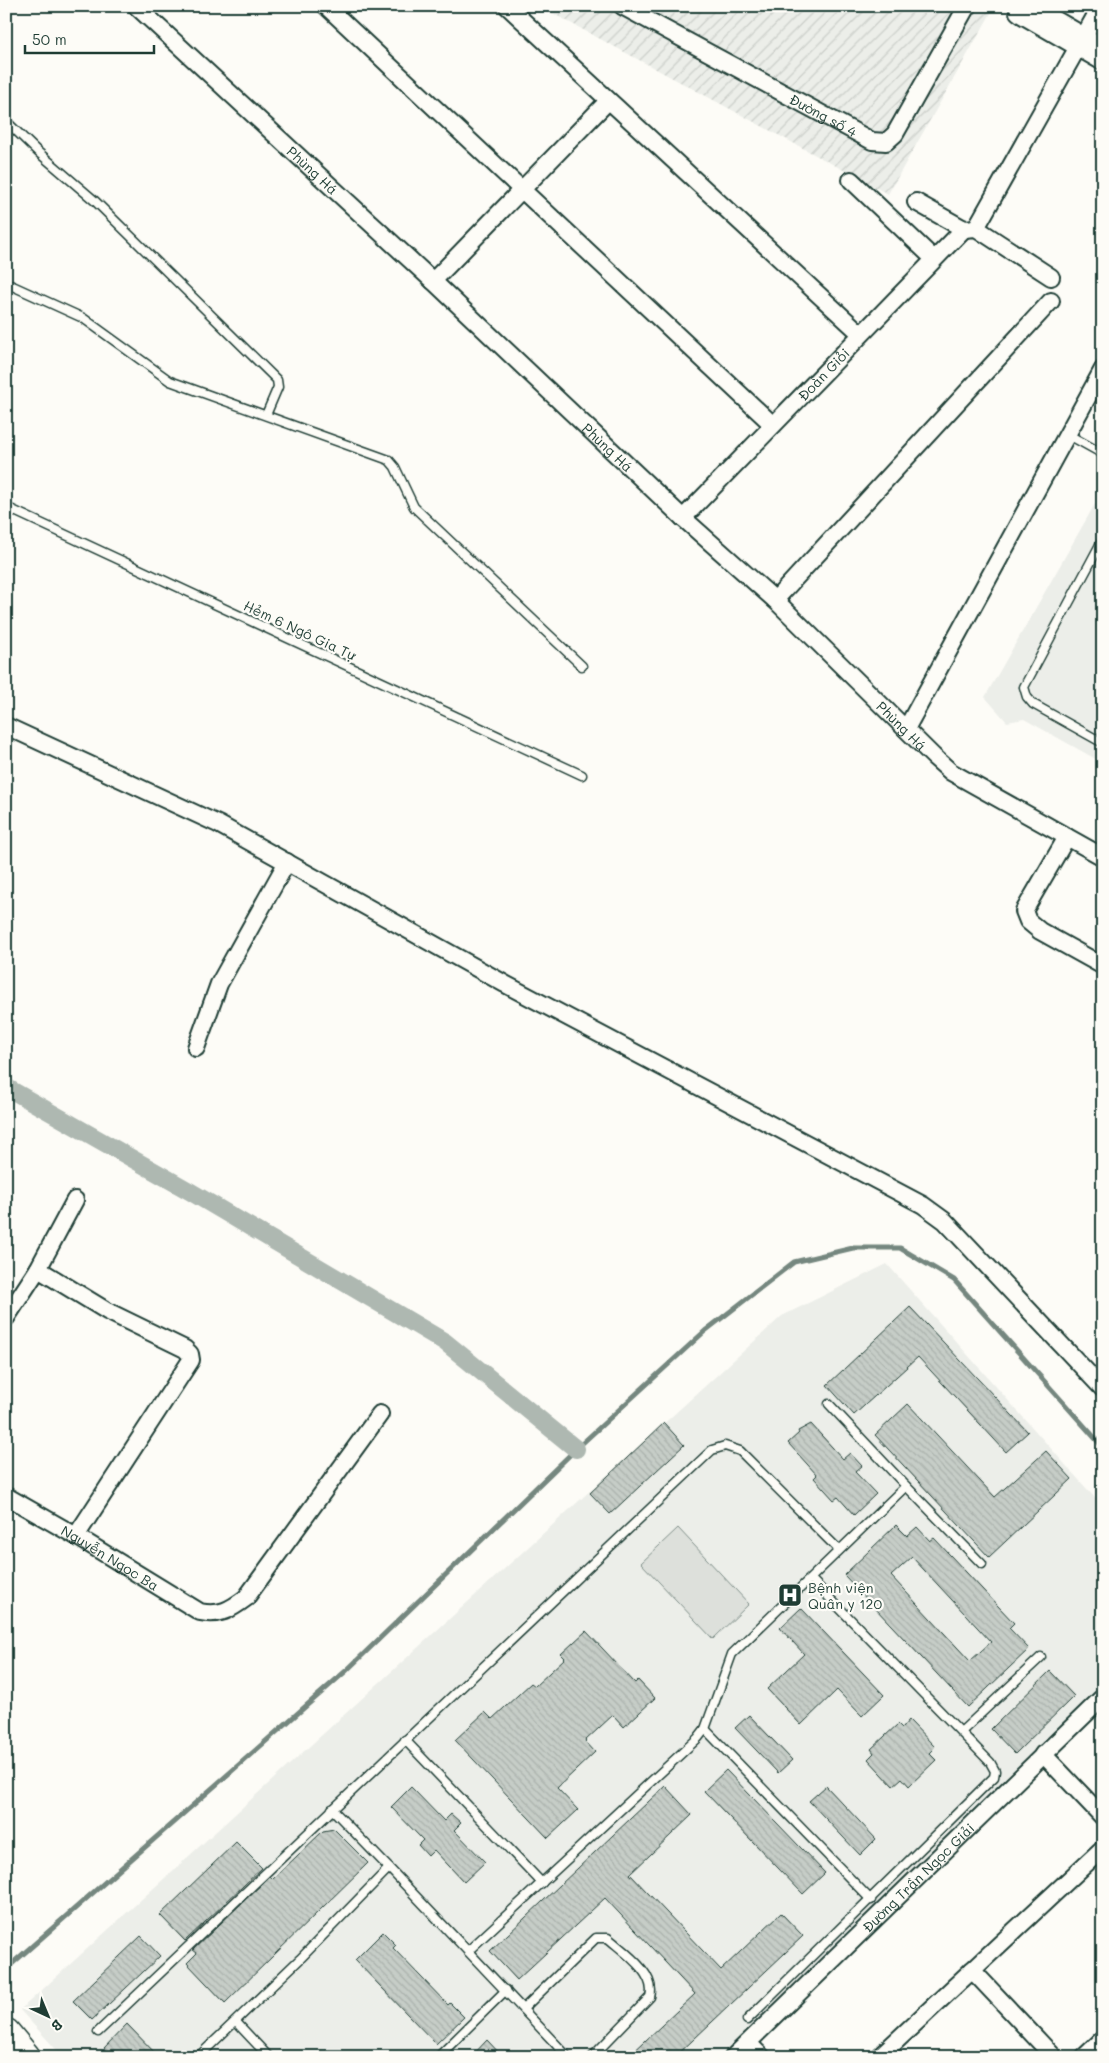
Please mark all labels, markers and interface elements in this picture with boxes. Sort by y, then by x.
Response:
scale bar [25,22,154,54]
text: 50 m [32,29,67,49]
street label: Đường số 4 [786,89,861,141]
street label: Phùng Há [283,141,342,198]
street label: Đoàn Giỏi [793,343,853,404]
street label: Phùng Há [579,418,638,476]
street label: Hẻm 6 Ngô Gia Tự [241,596,360,665]
street label: Phùng Há [873,696,931,754]
street label: Nguyễn Ngọc Ba [58,1520,163,1594]
place label: Bệnh viện Quân y 120 [808,1578,882,1613]
hospital icon: Bệnh viện Quân y 120 [777,1582,803,1608]
street label: Đường Trần Ngọc Giải [858,1818,978,1936]
north arrow [22,1990,72,2040]
text: B [47,2016,67,2036]

